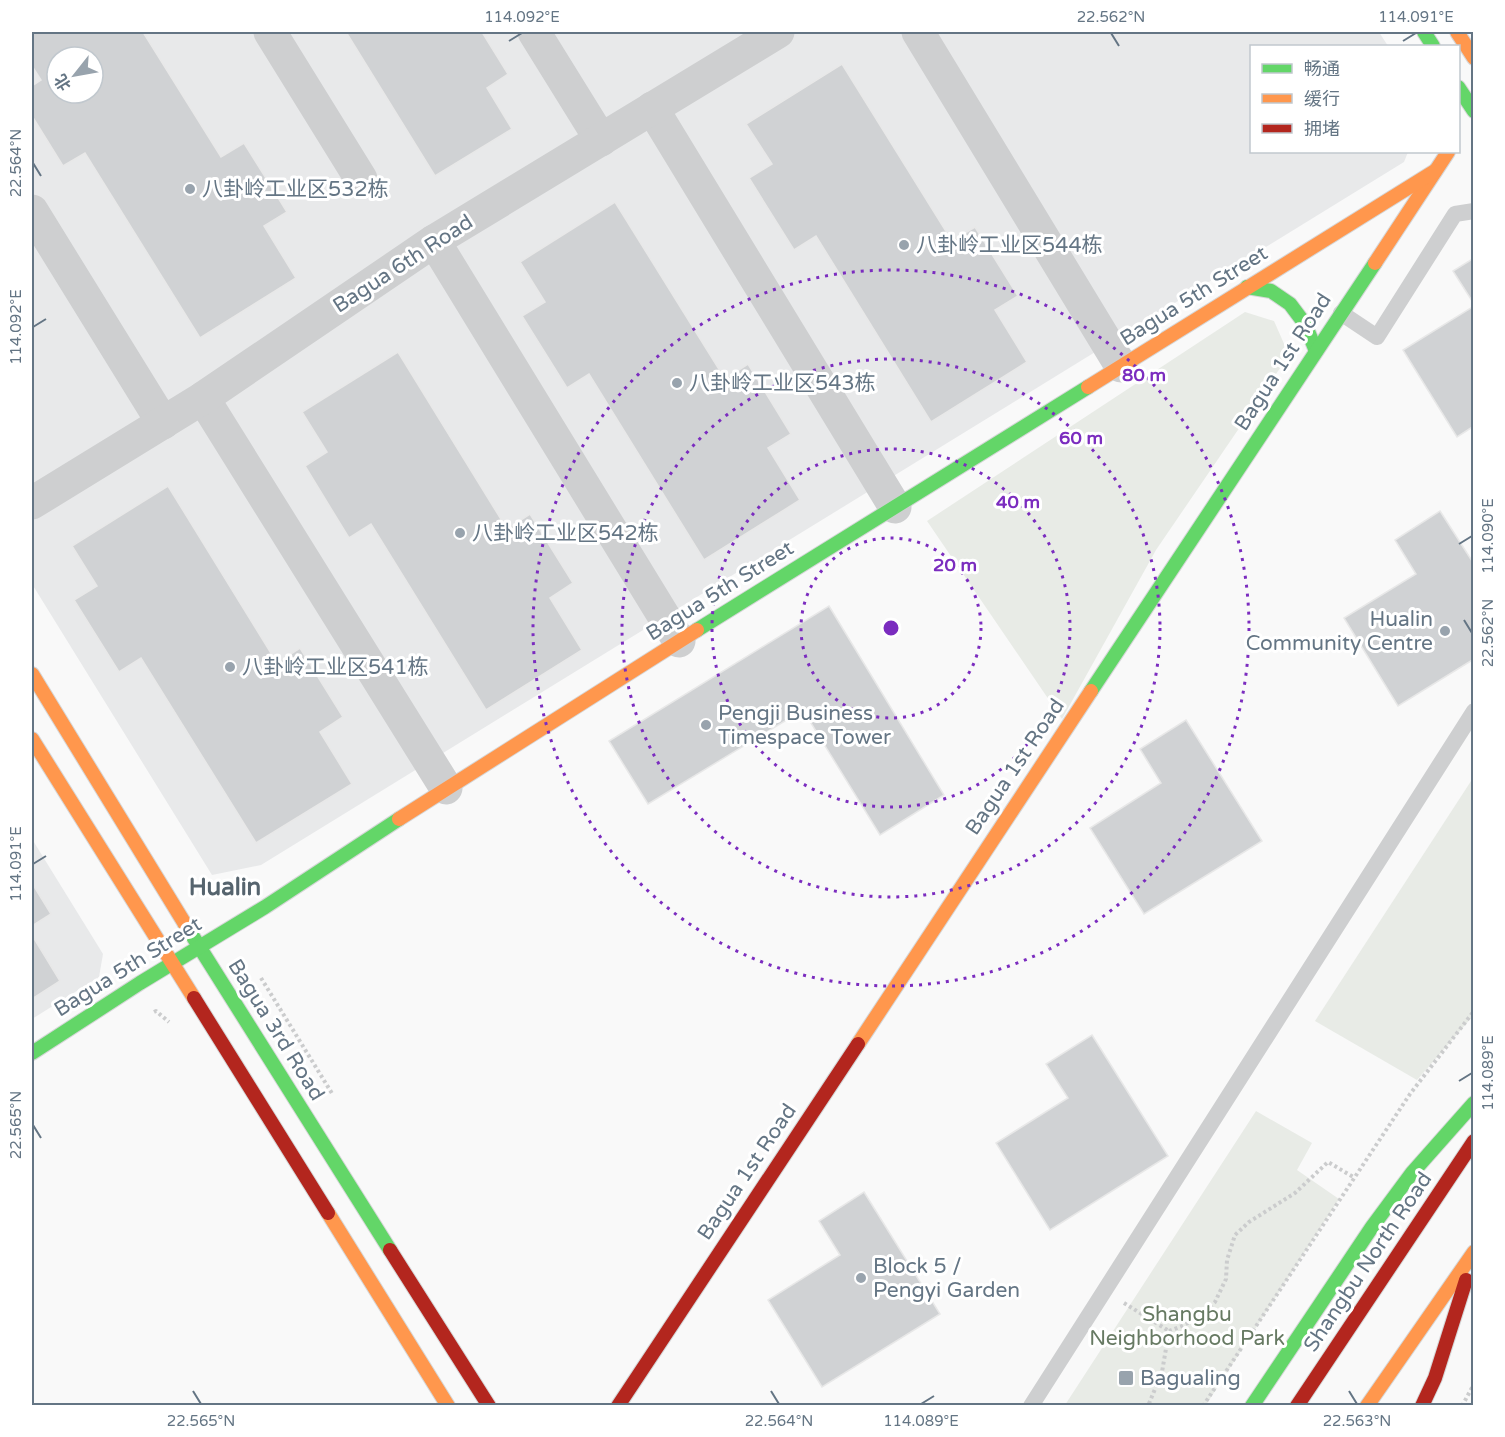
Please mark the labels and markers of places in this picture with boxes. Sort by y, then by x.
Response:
place label: 八卦岭工业区532栋 [202,177,389,202]
marker: 八卦岭工业区532栋 [183,182,197,196]
place label: 八卦岭工业区544栋 [916,233,1103,258]
marker: 八卦岭工业区544栋 [897,238,911,252]
place label: 八卦岭工业区543栋 [689,371,876,396]
marker: 八卦岭工业区543栋 [670,376,684,390]
place label: 八卦岭工业区542栋 [472,521,659,546]
marker: 八卦岭工业区542栋 [453,526,467,540]
place label: Hualin Community Centre [1246,607,1433,656]
centre of rings [881,618,901,638]
marker: Hualin Community Centre [1438,624,1452,638]
place label: 八卦岭工业区541栋 [242,655,429,680]
marker: 八卦岭工业区541栋 [223,660,237,674]
place label: Pengji Business Timespace Tower [718,701,891,750]
marker: Pengji Business Timespace Tower [699,718,713,732]
place label: Block 5 / Pengyi Garden [873,1254,1020,1303]
marker: Block 5 / Pengyi Garden [854,1271,868,1285]
place label: Bagualing [1140,1366,1241,1391]
marker: Bagualing [1117,1369,1135,1387]

